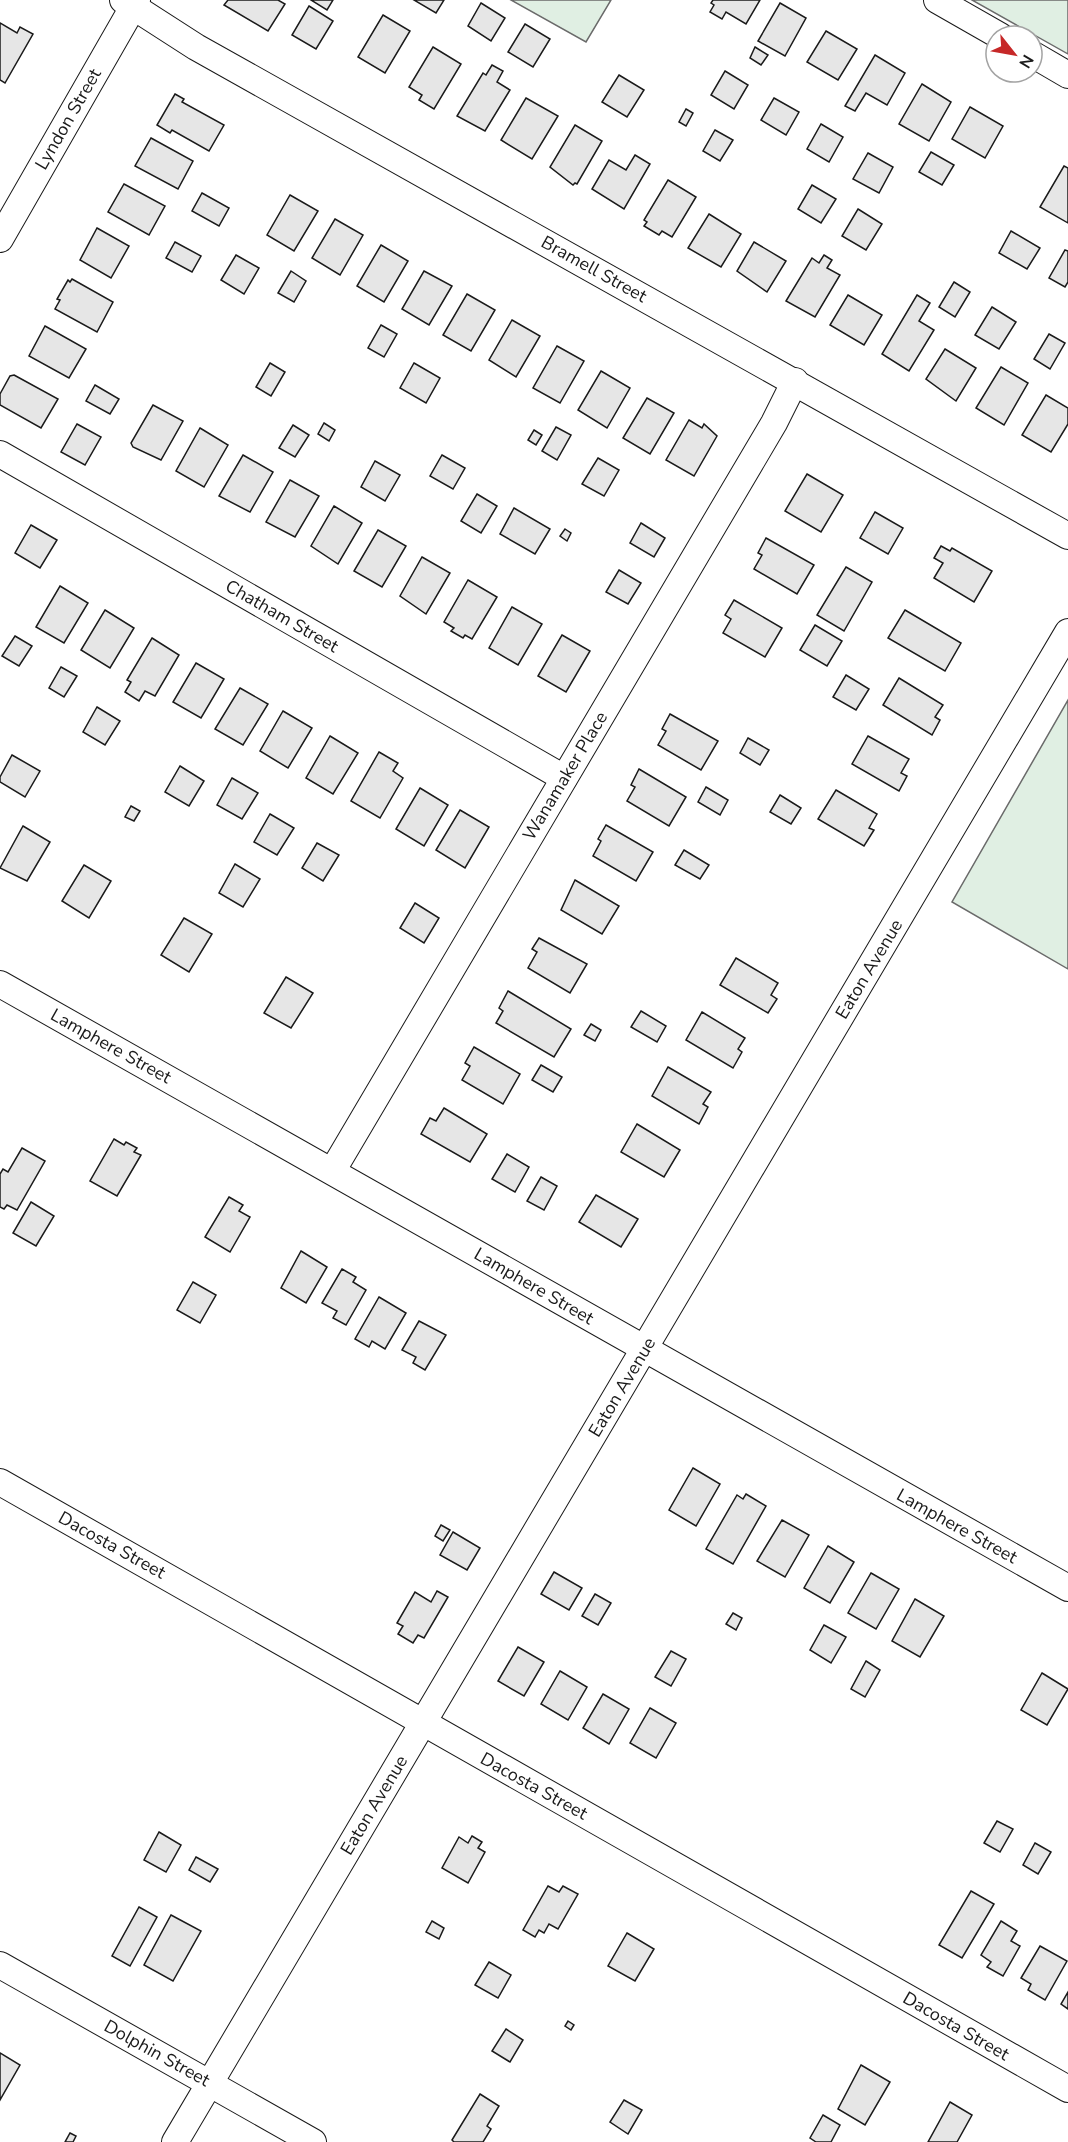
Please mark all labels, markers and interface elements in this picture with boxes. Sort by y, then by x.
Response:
north arrow [984,24,1044,84]
text: N [1013,50,1039,72]
street label: Lyndon Street [29,63,107,174]
street label: Bramell Street [537,230,652,308]
street label: Chatham Street [221,574,344,659]
street label: Wanamaker Place [517,707,613,845]
street label: Eaton Avenue [830,915,908,1023]
street label: Lamphere Street [46,1003,176,1089]
street label: Lamphere Street [470,1242,599,1330]
street label: Eaton Avenue [583,1333,661,1441]
street label: Lamphere Street [892,1483,1022,1569]
street label: Dacosta Street [54,1506,171,1585]
street label: Dacosta Street [476,1747,593,1826]
street label: Eaton Avenue [335,1751,413,1859]
street label: Dacosta Street [898,1986,1014,2067]
street label: Dolphin Street [100,2014,215,2092]

